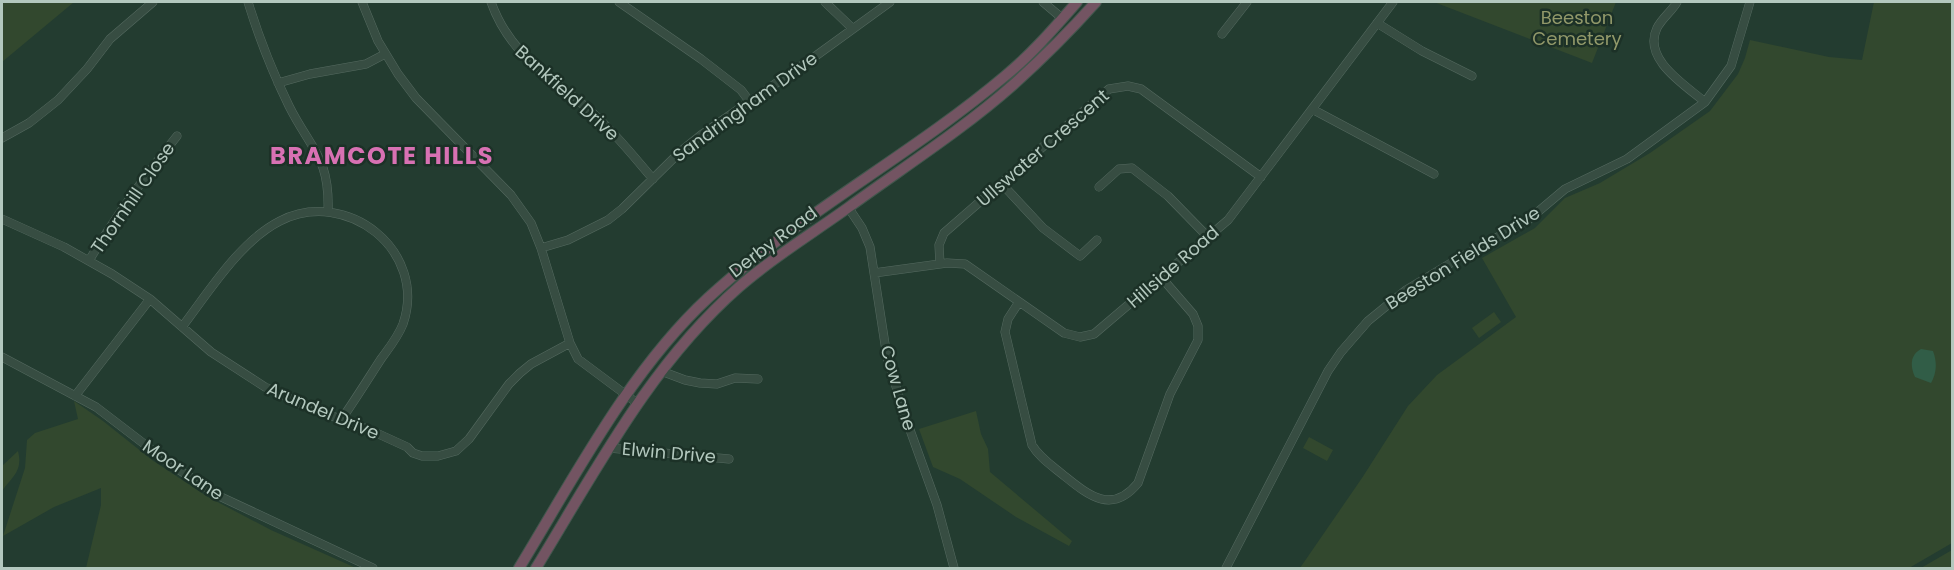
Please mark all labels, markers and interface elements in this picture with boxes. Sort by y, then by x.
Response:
park label: Beeston Cemetery [1532,5,1622,51]
street label: Bankfield Drive [510,39,625,146]
street label: Sandringham Drive [667,46,822,168]
street label: Ullswater Crescent [971,83,1114,212]
street label: Thornhill Close [85,137,180,259]
district label: BRAMCOTE HILLS [270,139,494,172]
street label: Derby Road [723,200,822,283]
street label: Beeston Fields Drive [1381,200,1545,315]
street label: Hillside Road [1121,220,1224,314]
street label: Cow Lane [874,342,923,433]
street label: Arundel Drive [263,376,383,445]
street label: Moor Lane [138,433,229,506]
street label: Elwin Drive [621,436,717,469]

